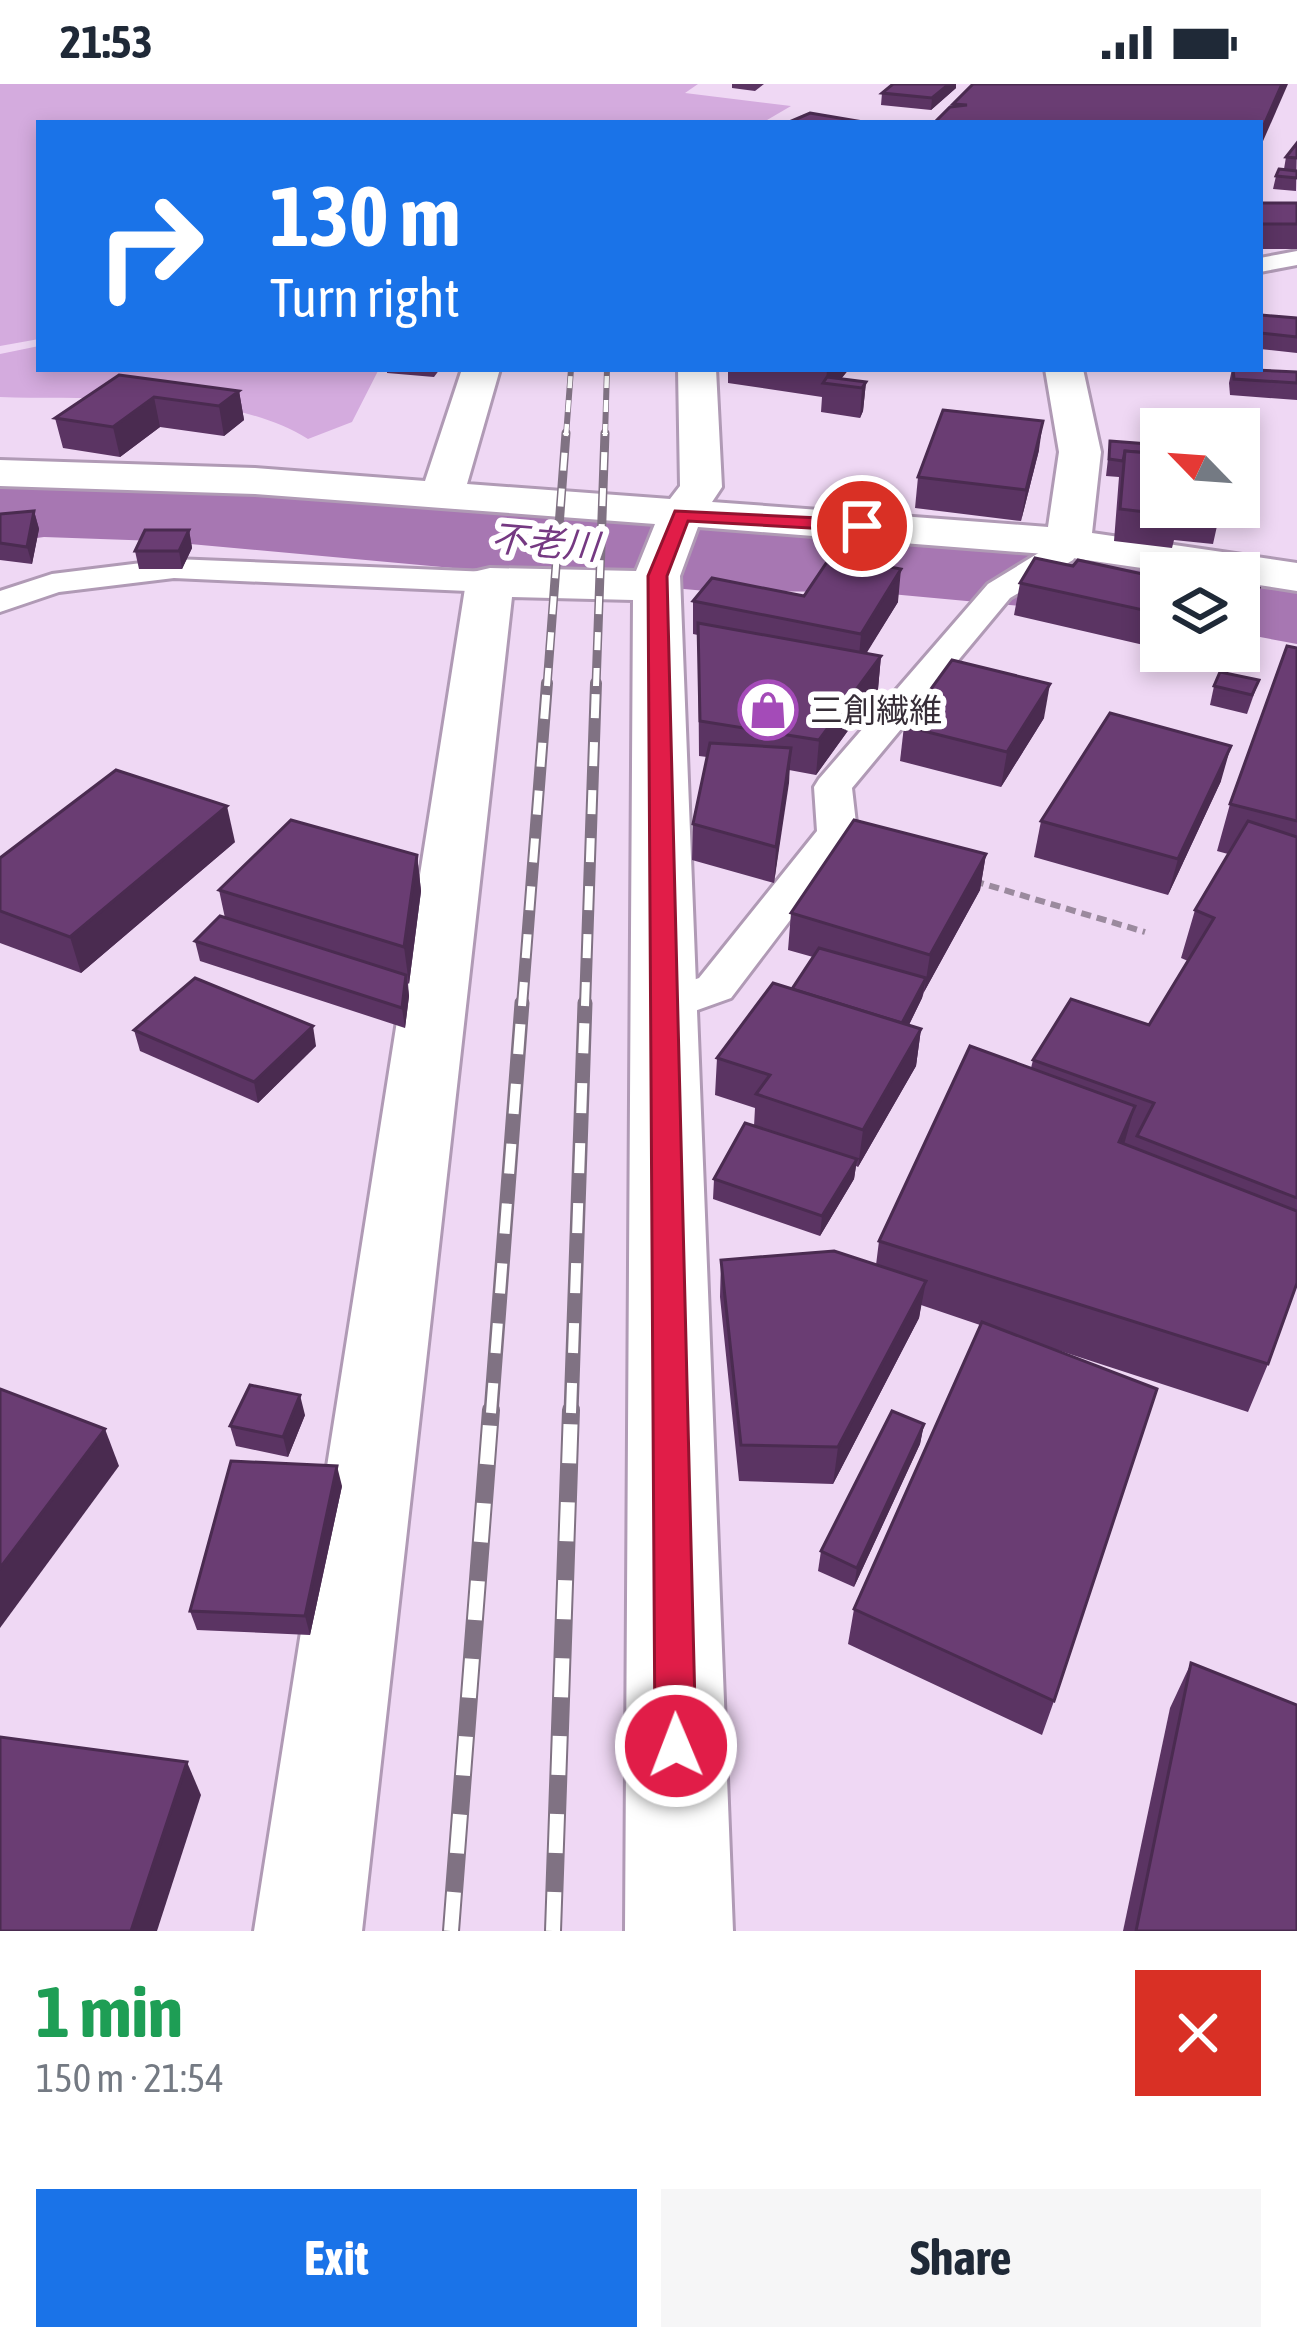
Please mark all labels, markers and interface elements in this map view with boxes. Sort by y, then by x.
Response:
text: 21:53 [60,16,153,68]
icon: right [72,168,228,324]
text: 130 m [270,168,460,264]
text: Turn right [270,267,460,328]
north arrow [1140,408,1260,528]
map controls [1140,408,1260,672]
pin [811,475,913,577]
icon: arrive [829,493,895,559]
water label: 不老川 [489,516,605,568]
button: layers [1140,552,1260,672]
shop icon: 三創繊維 [737,679,799,741]
place label: 三創繊維 [810,691,942,729]
position arrow [613,1683,739,1809]
text: 1 min [36,1970,183,2052]
button: close [1135,1970,1261,2096]
text: 150 m · 21:54 [36,2056,224,2100]
button: Exit [36,2189,637,2327]
button: Share [661,2189,1261,2327]

